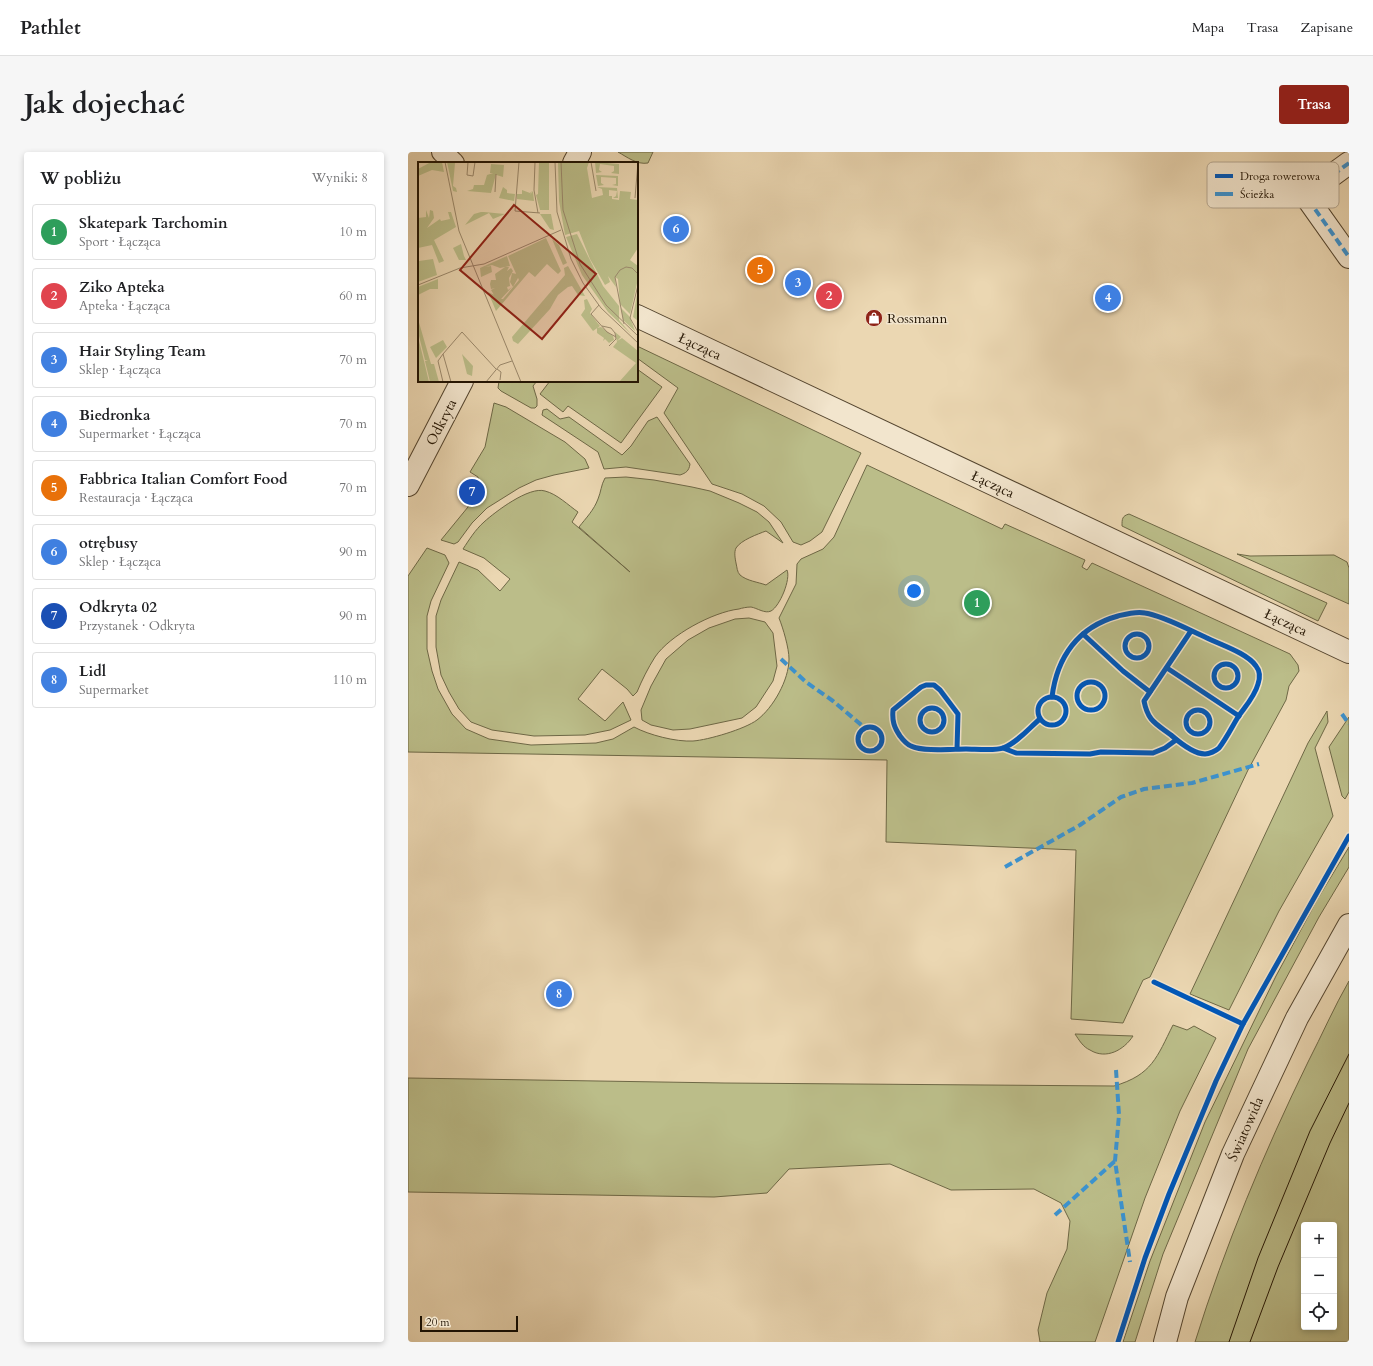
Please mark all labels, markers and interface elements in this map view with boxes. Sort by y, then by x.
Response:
text: Pathlet [20,15,81,41]
text: Mapa [1192,18,1224,37]
text: Trasa [1246,18,1279,37]
text: Zapisane [1301,18,1353,37]
text: Jak dojechać [24,85,185,123]
button: Trasa [1279,85,1349,124]
inset map [418,162,638,382]
legend [1207,162,1339,208]
text: W pobliżu [40,167,121,190]
text: Wyniki: 8 [312,169,368,187]
text: Droga rowerowa [1240,169,1320,184]
text: Ścieżka [1240,187,1274,202]
text: Skatepark Tarchomin [79,213,228,233]
pin: 6 [663,214,689,244]
text: 1 [51,223,57,241]
text: 10 m [339,223,367,241]
text: Sport · Łącząca [79,233,161,251]
pin: 5 [747,255,773,285]
pin: 3 [785,268,811,298]
text: Ziko Apteka [79,277,165,297]
pin: 2 [816,281,842,311]
pin: 4 [1095,283,1121,313]
text: 2 [51,287,57,305]
text: 60 m [339,287,367,305]
text: Apteka · Łącząca [79,297,170,315]
shop icon: Rossmann [864,308,884,328]
place label: Rossmann [887,309,947,328]
street label: Łącząca [675,328,724,365]
text: Hair Styling Team [79,341,206,361]
text: 3 [51,351,57,369]
text: 70 m [339,351,367,369]
text: Sklep · Łącząca [79,361,161,379]
street label: Odkryta [422,396,461,449]
text: Biedronka [79,405,150,425]
text: 4 [51,415,57,433]
text: 70 m [339,415,367,433]
text: Supermarket · Łącząca [79,425,201,443]
street label: Łącząca [968,466,1017,503]
text: Fabbrica Italian Comfort Food [79,469,287,489]
pin: 7 [459,477,485,507]
text: 5 [51,479,57,497]
text: 70 m [339,479,367,497]
text: Restauracja · Łącząca [79,489,193,507]
text: otrębusy [79,533,138,553]
text: 6 [51,543,57,561]
text: 90 m [339,543,367,561]
text: Sklep · Łącząca [79,553,161,571]
your location [904,581,924,601]
pin: 1 [964,588,990,618]
text: Odkryta 02 [79,597,157,617]
street label: Łącząca [1261,604,1310,641]
text: 7 [51,607,57,625]
text: 90 m [339,607,367,625]
text: Przystanek · Odkryta [79,617,195,635]
text: Lidl [79,661,106,681]
text: 8 [51,671,57,689]
text: 110 m [333,671,367,689]
text: Supermarket [79,681,149,699]
pin: 8 [546,979,572,1009]
street label: Światowida [1223,1094,1268,1165]
map controls [1301,1222,1337,1330]
button: + [1301,1222,1337,1258]
button: − [1301,1258,1337,1294]
button: locate [1301,1294,1337,1330]
scale bar [420,1314,518,1333]
text: 20 m [426,1315,450,1330]

